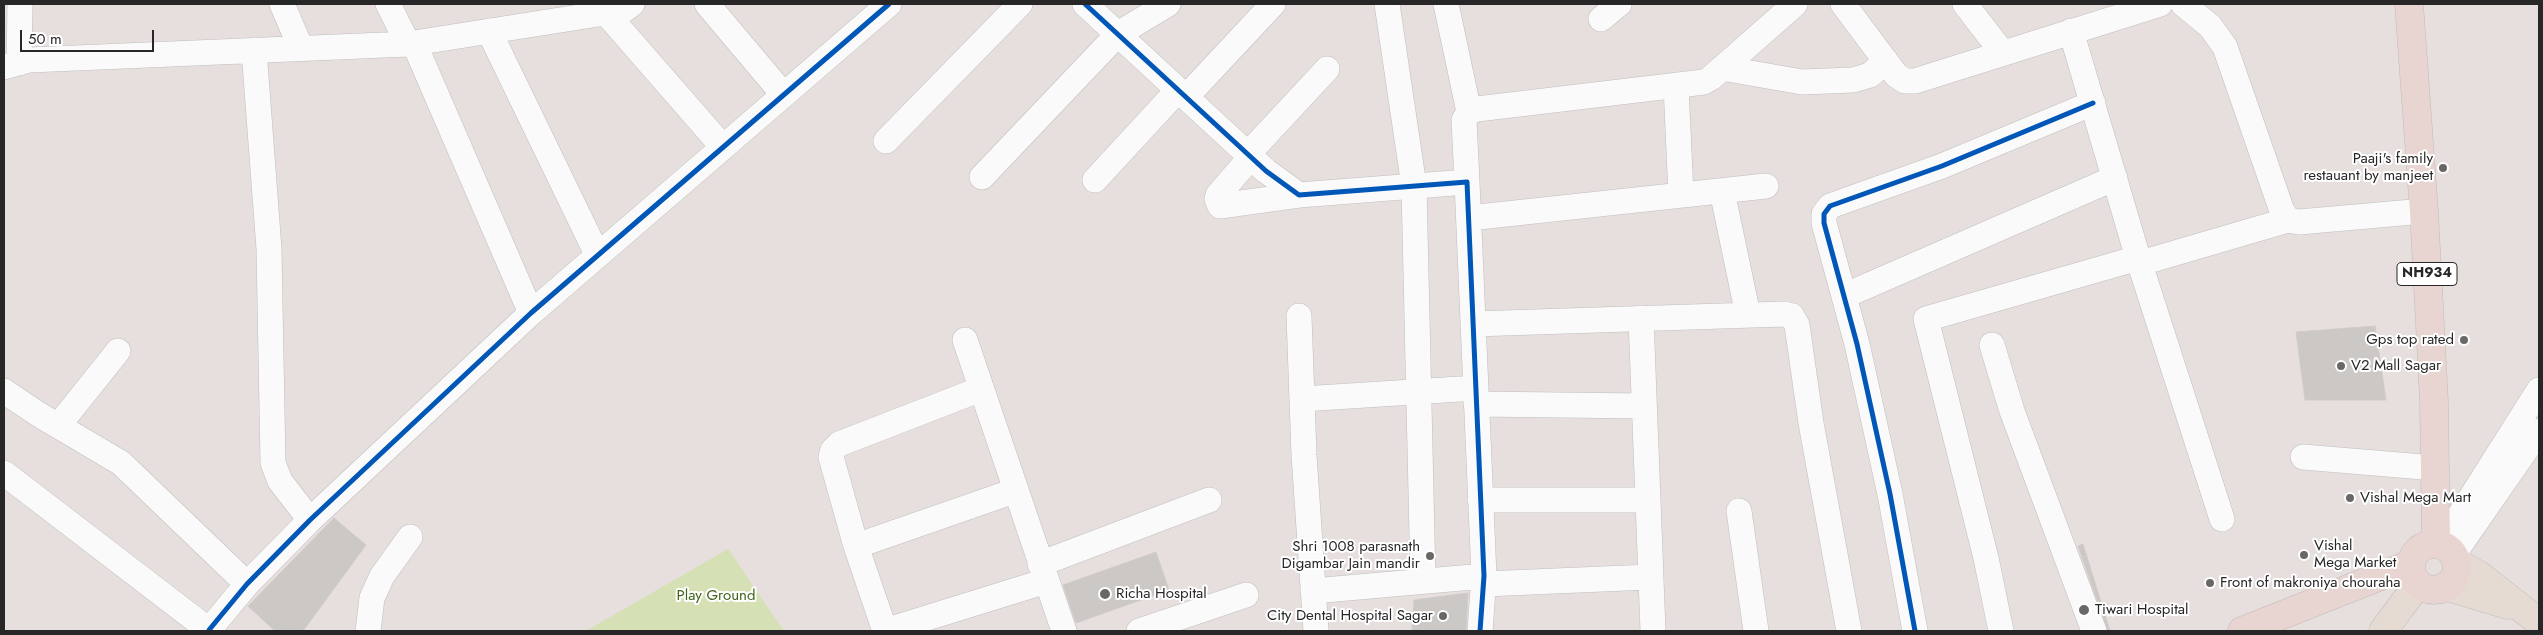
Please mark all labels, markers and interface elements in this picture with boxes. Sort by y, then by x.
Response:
scale bar [22,20,156,52]
text: 50 m [28,28,62,50]
place label: Paaji's family restauant by manjeet [2303,150,2433,185]
marker: Paaji's family restauant by manjeet [2437,162,2449,174]
road number: NH934 [2397,262,2457,286]
place label: Gps top rated [2366,331,2454,349]
marker: Gps top rated [2458,334,2470,346]
place label: V2 Mall Sagar [2351,357,2441,375]
marker: V2 Mall Sagar [2335,360,2347,372]
place label: Vishal Mega Mart [2360,489,2471,507]
marker: Vishal Mega Mart [2344,492,2356,504]
place label: Vishal Mega Market [2314,537,2396,572]
place label: Shri 1008 parasnath Digambar Jain mandir [1282,538,1420,573]
marker: Vishal Mega Market [2298,549,2310,561]
marker: Shri 1008 parasnath Digambar Jain mandir [1424,550,1436,562]
place label: Front of makroniya chouraha [2220,574,2401,592]
marker: Front of makroniya chouraha [2204,577,2216,589]
place label: Richa Hospital [1116,585,1207,603]
park label: Play Ground [677,587,755,605]
marker: Richa Hospital [1098,587,1112,601]
place label: Tiwari Hospital [2095,601,2189,619]
marker: Tiwari Hospital [2077,603,2091,617]
place label: City Dental Hospital Sagar [1267,607,1433,625]
marker: City Dental Hospital Sagar [1437,610,1449,622]

